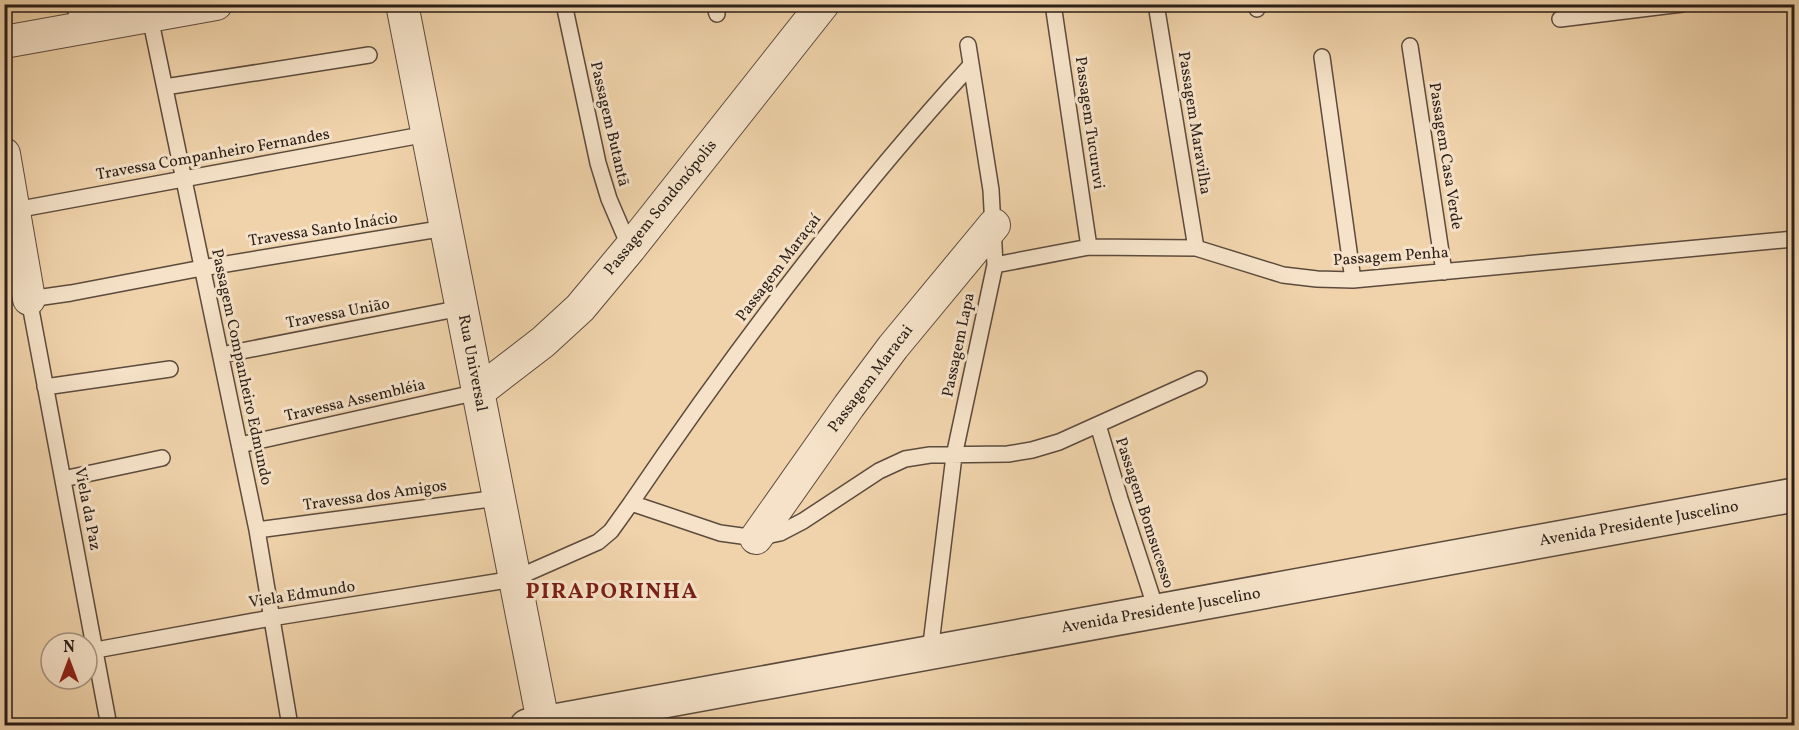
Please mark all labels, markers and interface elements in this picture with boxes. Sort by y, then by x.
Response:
street label: Passagem Maravilha [1172,50,1216,196]
street label: Passagem Tucuruvi [1069,55,1109,191]
street label: Passagem Butantã [584,59,634,189]
street label: Passagem Casa Verde [1423,81,1467,231]
street label: Travessa Companheiro Fernandes [94,124,332,186]
street label: Passagem Sondonópolis [599,135,723,280]
street label: Travessa Santo Inácio [247,207,399,253]
street label: Passagem Maraçaí [731,210,827,326]
street label: Passagem Penha [1333,242,1449,272]
street label: Passagem Companheiro Edmundo [205,247,277,487]
street label: Passagem Lapa [937,291,981,399]
street label: Travessa União [284,293,392,335]
street label: Rua Universal [452,313,492,414]
street label: Passagem Maracai [823,321,919,437]
street label: Travessa Assembléia [282,374,428,428]
street label: Passagem Bomsucesso [1109,435,1179,591]
street label: Viela da Paz [68,466,106,552]
street label: Travessa dos Amigos [302,475,448,517]
street label: Avenida Presidente Juscelino [1538,496,1740,552]
street label: Viela Edmundo [247,576,357,614]
district label: PIRAPORINHA [525,577,699,608]
street label: Avenida Presidente Juscelino [1060,583,1262,639]
north arrow [39,631,99,691]
text: N [63,637,75,659]

